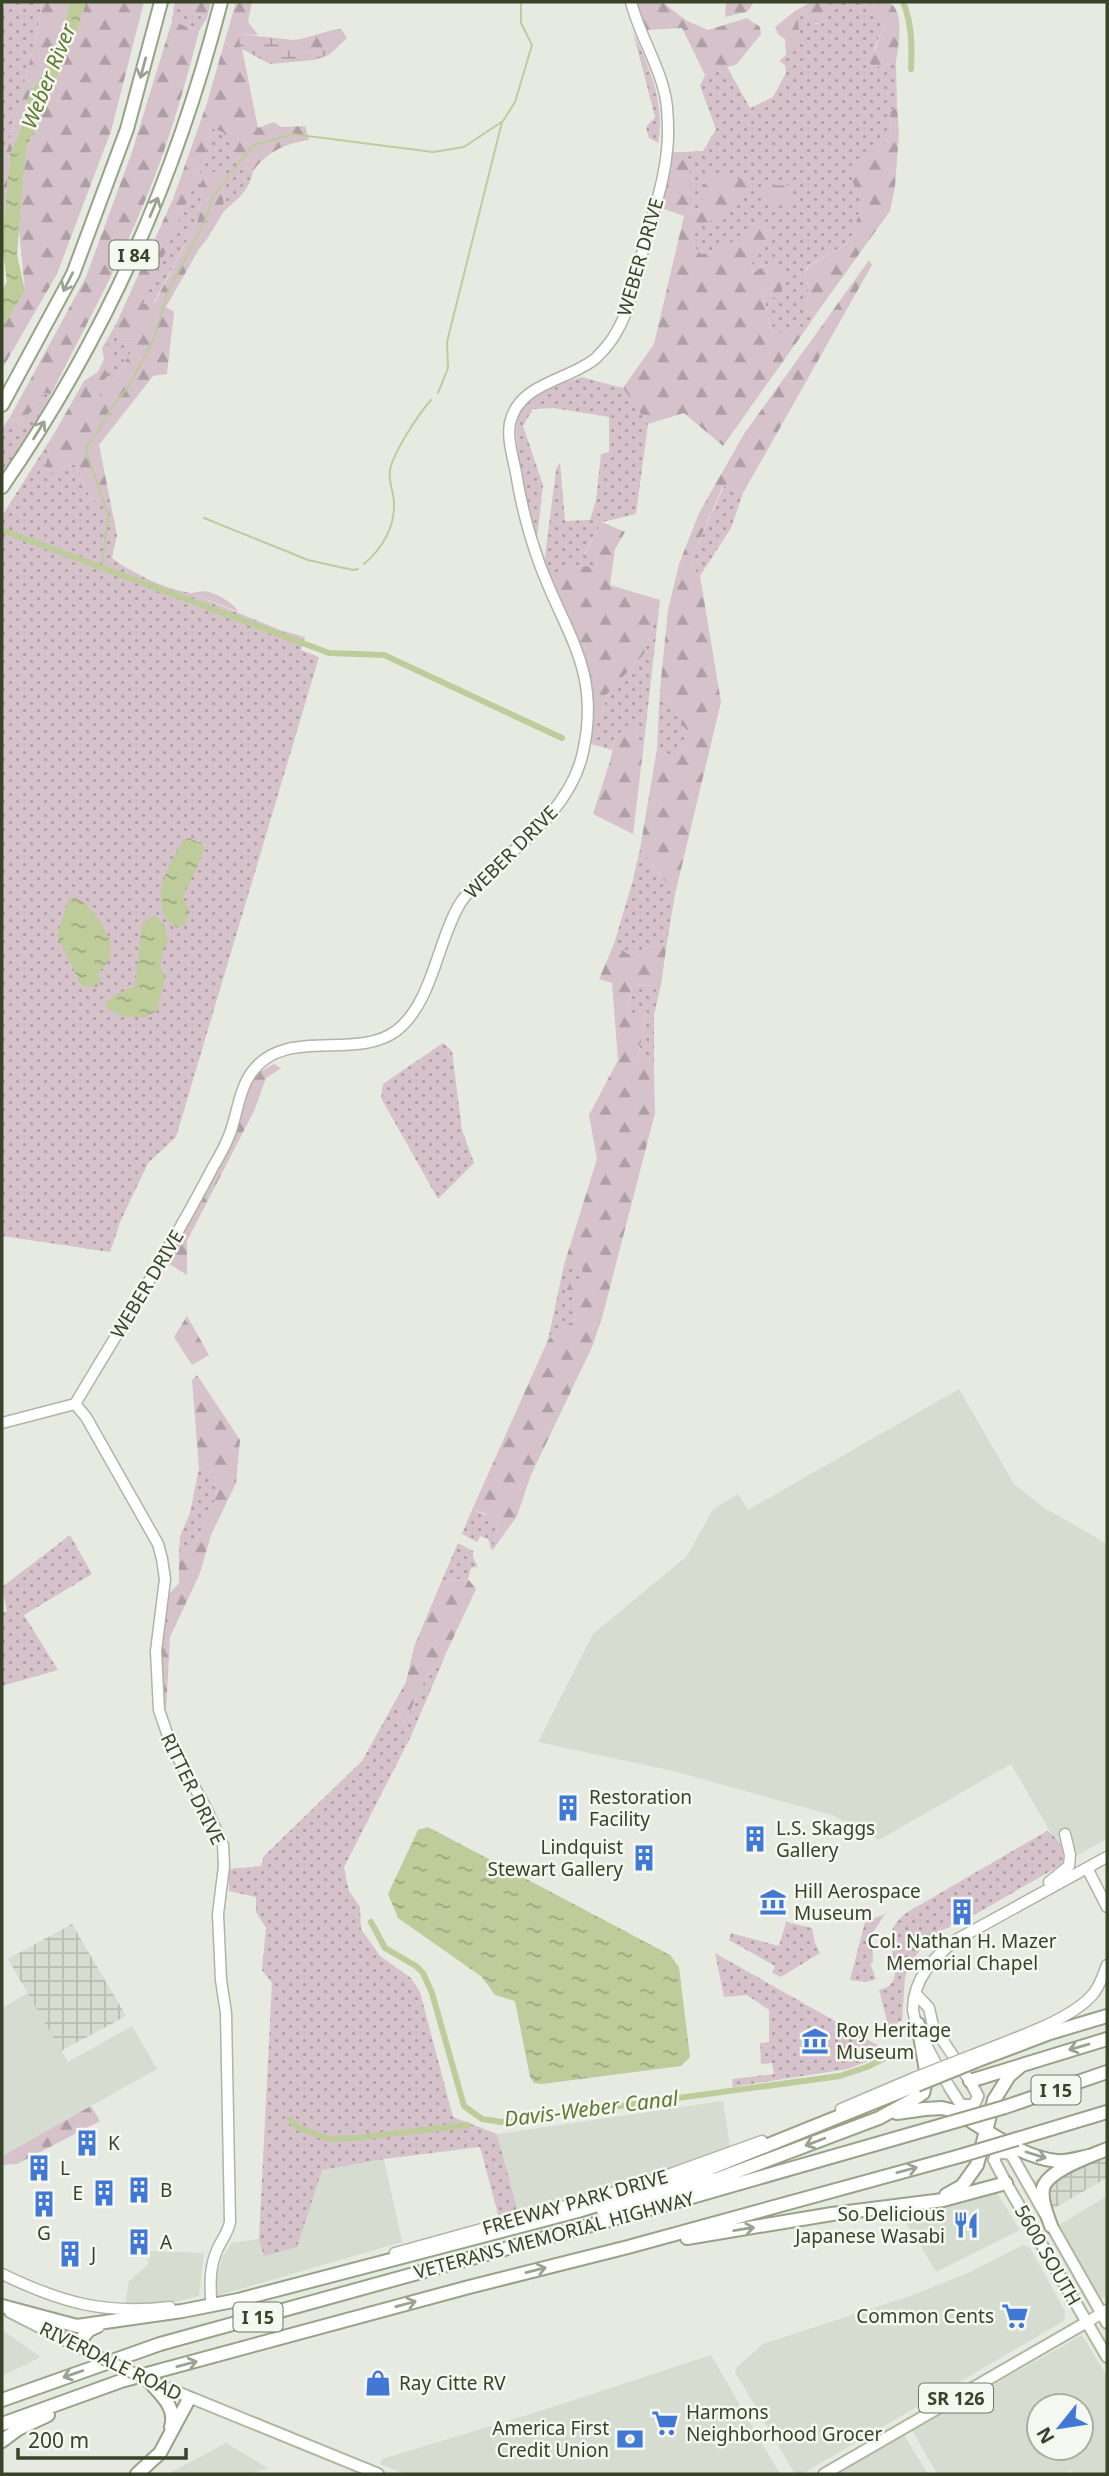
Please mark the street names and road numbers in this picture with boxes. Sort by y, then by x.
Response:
street label: WEBER DRIVE [611,195,669,319]
road number: I 84 [110,241,158,270]
street label: WEBER DRIVE [459,800,563,904]
street label: WEBER DRIVE [104,1225,190,1343]
street label: RITTER DRIVE [155,1729,231,1849]
road number: I 15 [1032,2076,1080,2104]
street label: FREEWAY PARK DRIVE [479,2163,671,2241]
street label: VETERANS MEMORIAL HIGHWAY [411,2185,697,2285]
street label: 5600 SOUTH [1009,2200,1087,2310]
road number: I 15 [233,2302,282,2332]
street label: RIVERDALE ROAD [35,2315,187,2407]
road number: SR 126 [919,2384,993,2412]

